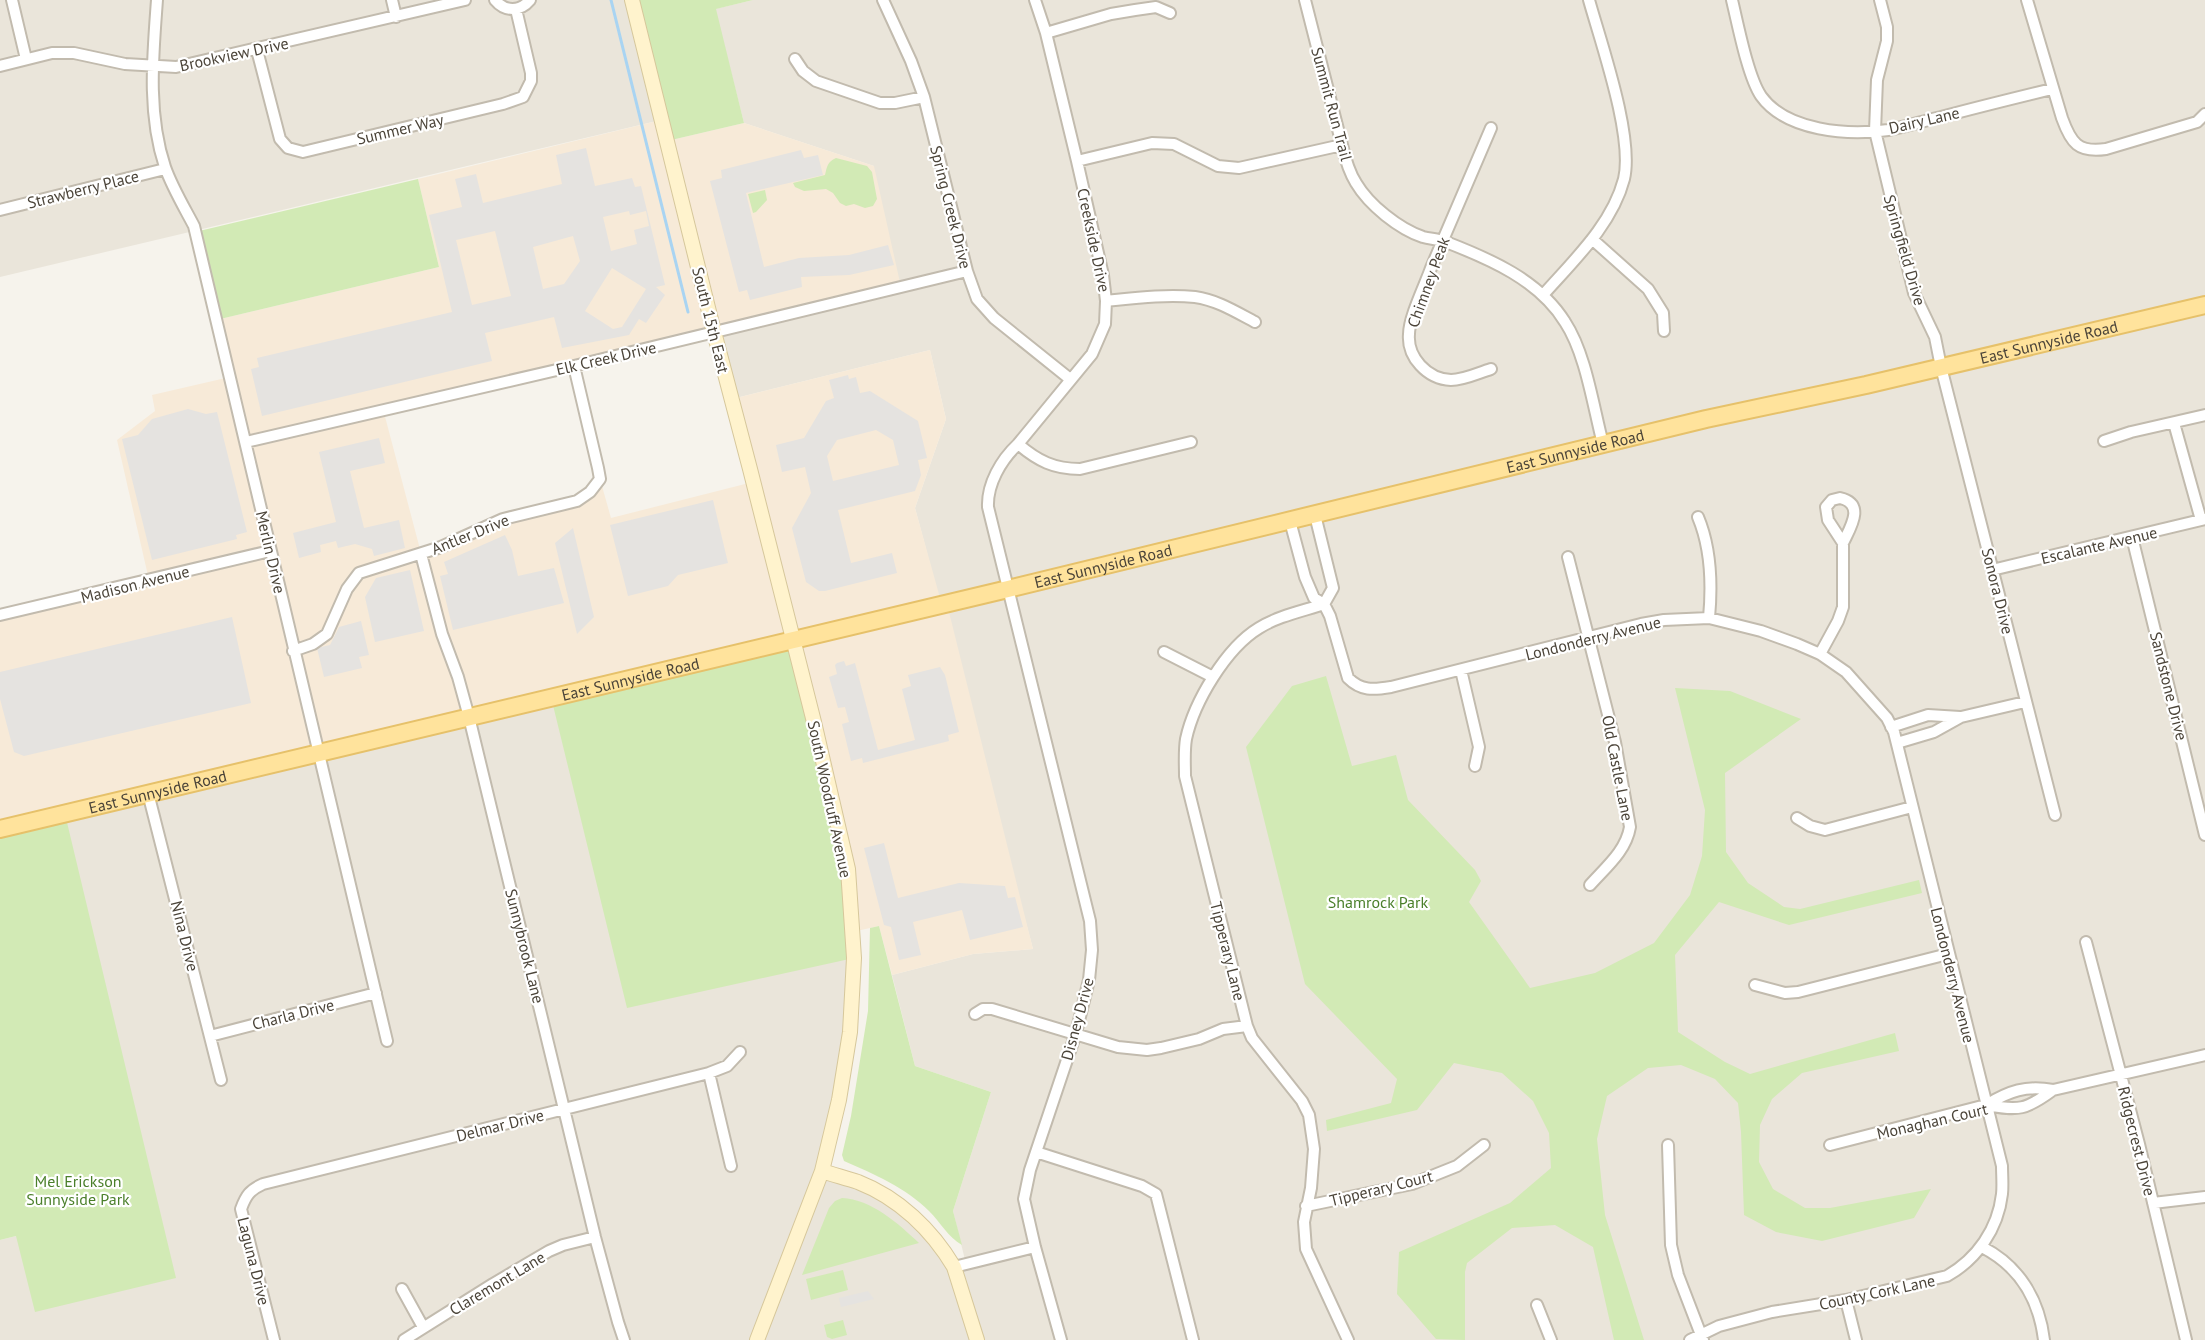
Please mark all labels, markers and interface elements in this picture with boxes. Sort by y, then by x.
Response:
street label: Brookview Drive [178,33,290,75]
street label: Summit Run Trail [1307,45,1357,163]
street label: Dairy Lane [1887,102,1961,138]
street label: Summer Way [355,109,446,149]
street label: Spring Creek Drive [926,143,976,271]
street label: Strawberry Place [25,165,141,213]
street label: Creekside Drive [1073,186,1115,294]
street label: Springfield Drive [1880,192,1930,308]
street label: Chimney Peak [1402,234,1454,330]
street label: South 15th East [688,265,734,376]
street label: East Sunnyside Road [1978,316,2120,368]
street label: Elk Creek Drive [554,337,658,379]
street label: East Sunnyside Road [1504,424,1646,477]
street label: Merlin Drive [252,509,290,595]
street label: Antler Drive [428,509,512,559]
street label: Escalante Avenue [2039,522,2159,568]
street label: East Sunnyside Road [1032,539,1174,592]
street label: Sonora Drive [1978,546,2018,636]
street label: Madison Avenue [79,561,191,607]
street label: Londonderry Avenue [1523,612,1663,664]
street label: Sandstone Drive [2146,630,2192,742]
street label: East Sunnyside Road [559,653,701,705]
street label: Old Castle Lane [1598,713,1638,823]
street label: South Woodruff Avenue [804,719,856,879]
street label: East Sunnyside Road [87,765,229,818]
street label: Sunnybrook Lane [501,887,549,1005]
park label: Shamrock Park [1328,892,1428,912]
street label: Nina Drive [167,899,203,973]
street label: Tipperary Lane [1206,899,1250,1003]
street label: Londonderry Avenue [1927,905,1979,1045]
street label: Disney Drive [1056,975,1098,1063]
street label: Charla Drive [250,994,336,1034]
street label: Ridgecrest Drive [2114,1084,2160,1198]
street label: Monaghan Court [1875,1098,1990,1143]
street label: Delmar Drive [454,1104,546,1146]
street label: Tipperary Court [1327,1165,1435,1210]
park label: Mel Erickson Sunnyside Park [26,1171,130,1209]
street label: Laguna Drive [233,1215,275,1307]
street label: Claremont Lane [446,1247,548,1319]
street label: County Cork Lane [1817,1270,1937,1314]

